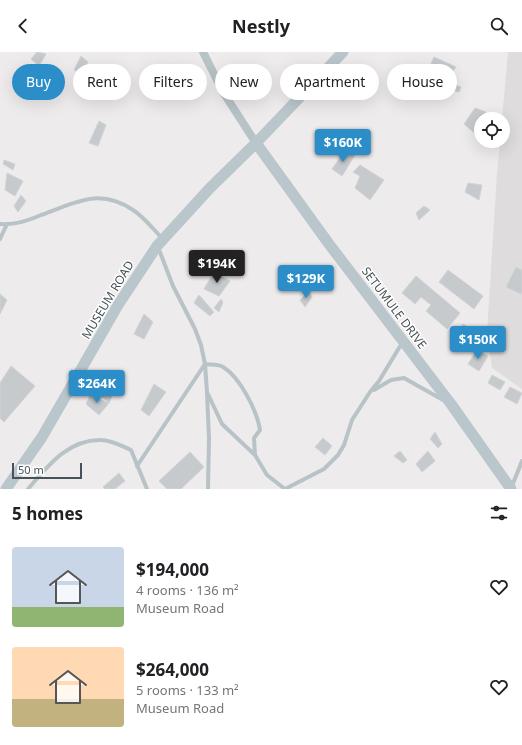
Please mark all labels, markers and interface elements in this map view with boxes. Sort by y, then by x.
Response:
text: Nestly [232,14,290,38]
icon: back [12,15,34,37]
icon: search [488,15,510,37]
chip: Buy [12,64,65,100]
chip: Rent [73,64,131,100]
chip: Filters [139,64,207,100]
chip: New [215,64,272,100]
chip: Apartment [280,64,379,100]
chip: House [387,64,457,100]
map controls [474,112,510,148]
button: locate [474,112,510,148]
pin: $160K [315,129,371,163]
text: $160K [324,133,362,151]
pin: $194K [189,250,245,284]
text: $194K [198,254,236,272]
street label: MUSEUM ROAD [77,257,138,342]
street label: SETUMULE DRIVE [358,263,431,352]
pin: $129K [278,265,334,299]
text: $129K [287,269,325,287]
pin: $150K [450,326,506,360]
text: $150K [459,330,497,348]
pin: $264K [69,370,125,404]
text: $264K [78,374,116,392]
scale bar [12,461,82,480]
text: 50 m [18,462,44,477]
text: 5 homes [12,502,83,525]
icon: filters [488,502,510,524]
text: $194,000 [136,558,209,581]
icon: home [44,563,92,611]
icon: heart [488,576,510,598]
text: 4 rooms · 136 m² [136,581,239,599]
text: Museum Road [136,599,224,617]
text: $264,000 [136,658,209,681]
icon: home [44,663,92,711]
icon: heart [488,676,510,698]
text: 5 rooms · 133 m² [136,681,239,699]
text: Museum Road [136,699,224,717]

